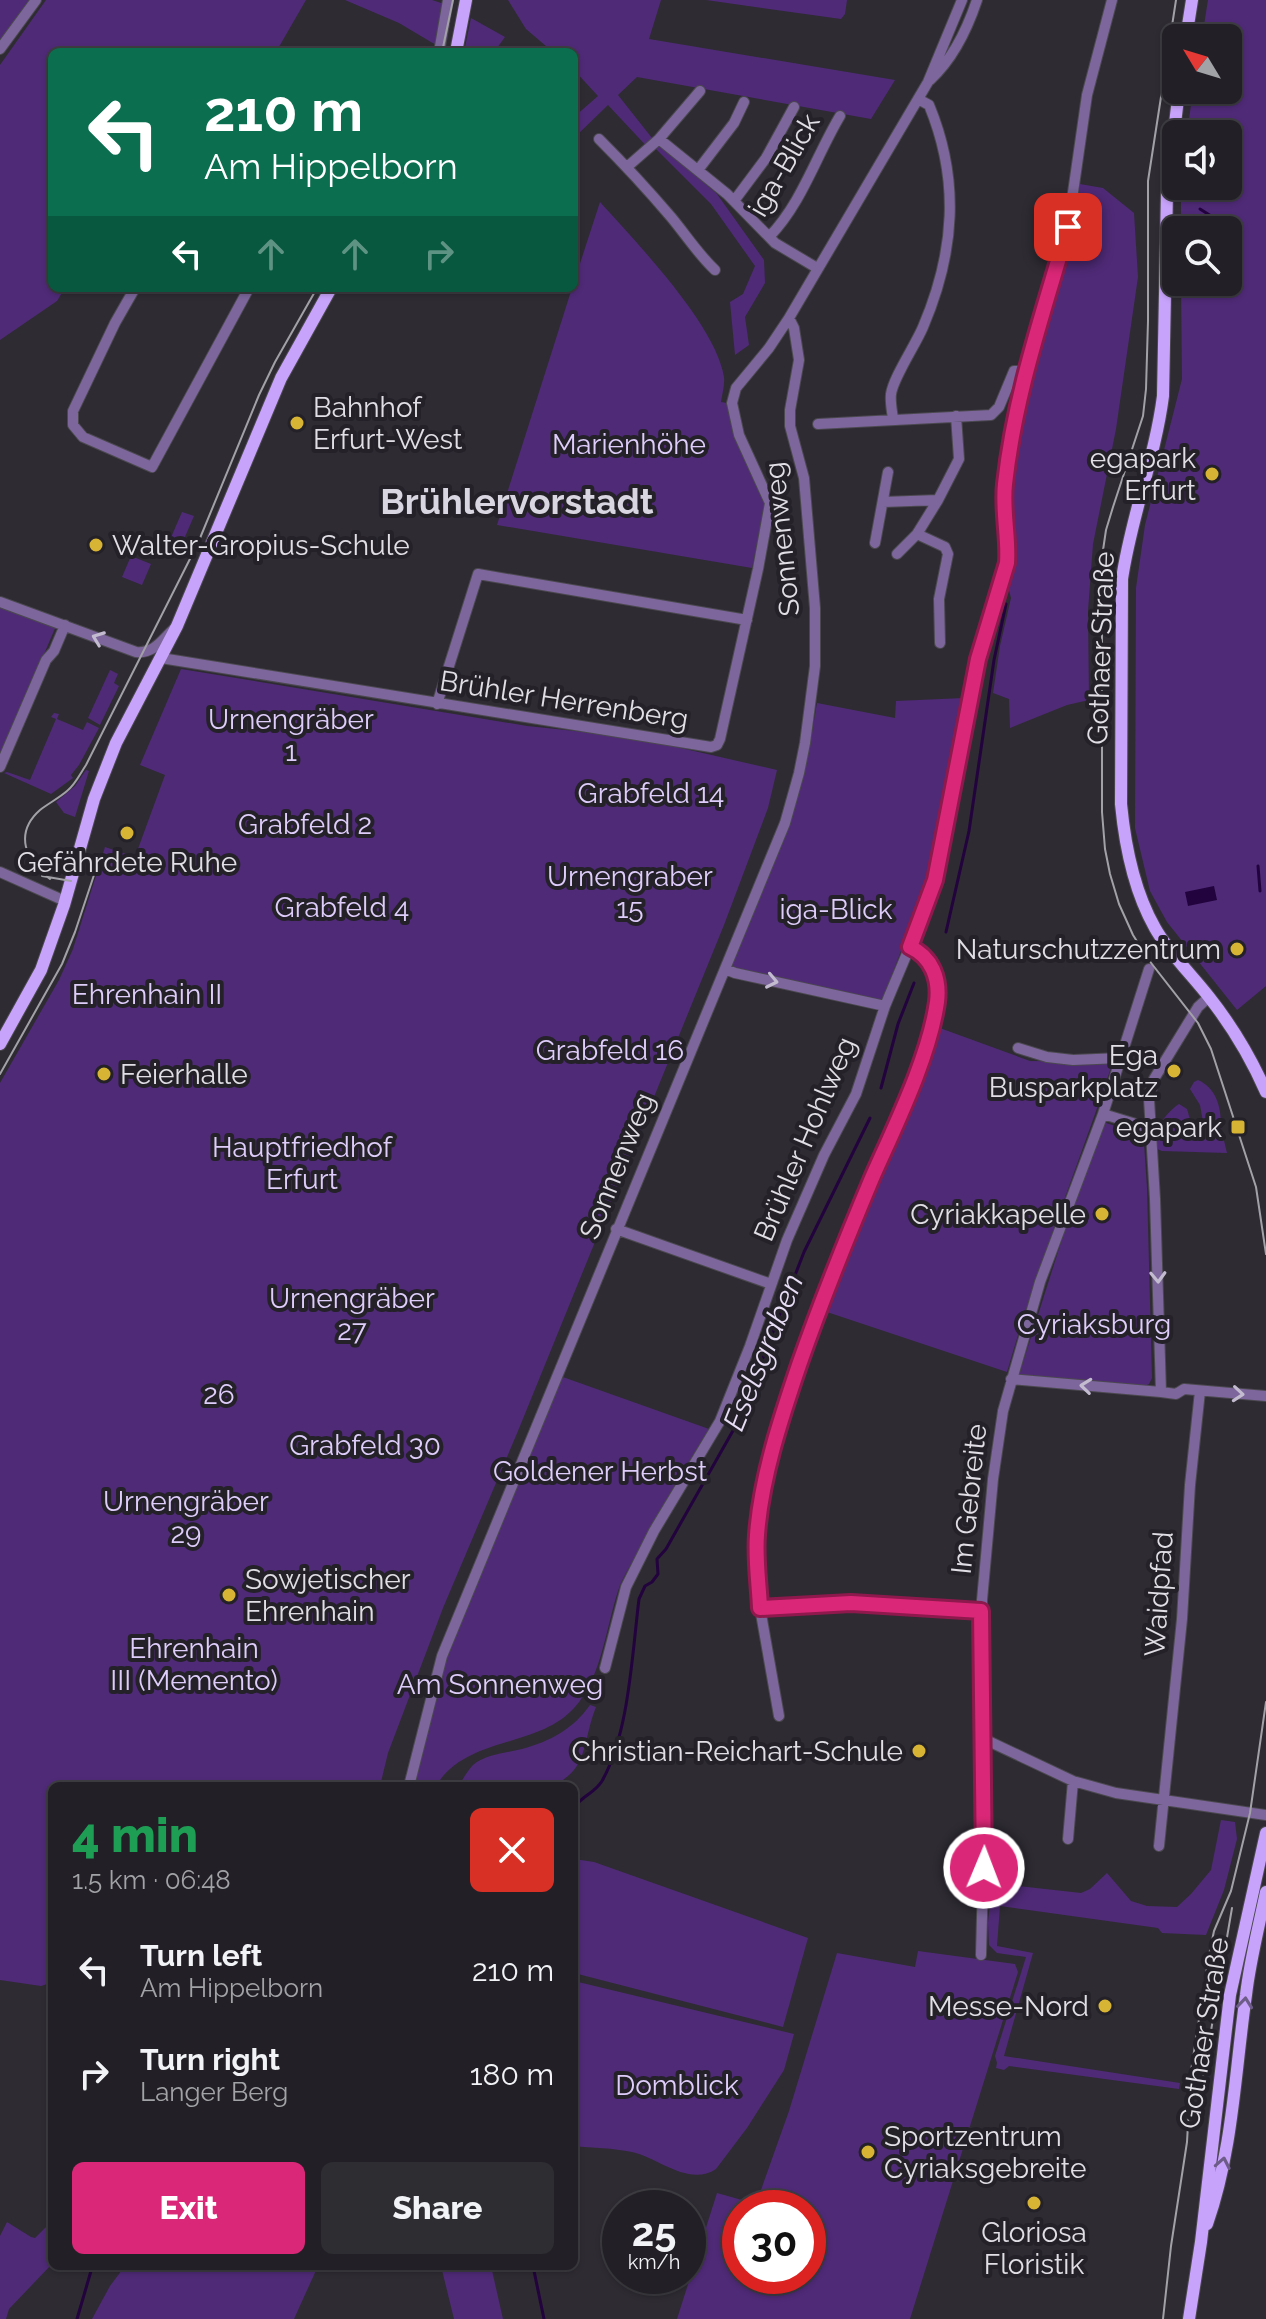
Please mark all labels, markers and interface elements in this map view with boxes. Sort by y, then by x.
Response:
north arrow [1162,24,1242,104]
map controls [1162,24,1242,296]
text: 210 m [204,78,363,144]
icon: left [72,80,176,184]
street label: iga-Blick [741,108,827,222]
button: sound [1162,120,1242,200]
text: Am Hippelborn [204,145,458,187]
pin [1034,193,1102,261]
icon: arrive [1046,205,1090,249]
button: search [1162,216,1242,296]
icon: left [165,232,209,276]
icon: ahead [249,232,293,276]
icon: ahead [333,232,377,276]
icon: right [417,232,461,276]
place label: Bahnhof Erfurt-West [313,391,463,456]
marker: Bahnhof Erfurt-West [288,414,306,432]
park label: Marienhöhe [552,428,706,461]
place label: egapark Erfurt [1090,442,1197,507]
street label: Sonnenweg [758,460,806,618]
marker: egapark Erfurt [1203,465,1221,483]
district label: Brühlervorstadt [380,480,654,522]
place label: Walter-Gropius-Schule [112,529,410,562]
marker: Walter-Gropius-Schule [87,536,105,554]
street label: Gothaer Straße [1081,551,1121,745]
one-way arrow [92,631,106,648]
street label: Brühler Herrenberg [437,664,691,736]
park label: Urnengräber 1 [208,703,374,768]
park label: Grabfeld 14 [578,777,724,810]
park label: Grabfeld 2 [238,808,372,841]
marker: Gefährdete Ruhe [118,824,136,842]
place label: Gefährdete Ruhe [17,846,237,879]
park label: Urnengraber 15 [547,860,713,925]
park label: Grabfeld 4 [275,891,409,924]
park label: iga-Blick [779,893,893,926]
place label: Naturschutzzentrum [956,933,1221,966]
marker: Naturschutzzentrum [1228,940,1246,958]
one-way arrow [765,972,779,989]
park label: Ehrenhain II [72,978,222,1011]
street label: Brühler Hohlweg [747,1032,863,1246]
park label: Grabfeld 16 [536,1034,684,1067]
place label: Ega Busparkplatz [989,1039,1158,1104]
place label: Feierhalle [120,1058,248,1091]
marker: Ega Busparkplatz [1165,1062,1183,1080]
marker: Feierhalle [95,1065,113,1083]
street label: Sonnenweg [573,1088,661,1244]
place label: egapark [1116,1111,1222,1144]
marker: egapark [1229,1118,1247,1136]
park label: Hauptfriedhof Erfurt [212,1131,394,1196]
place label: Cyriakkapelle [910,1198,1086,1231]
marker: Cyriakkapelle [1093,1205,1111,1223]
water label: Eselsgraben [716,1269,810,1435]
one-way arrow [1149,1271,1166,1284]
park label: Urnengräber 27 [269,1282,435,1347]
park label: Cyriaksburg [1017,1308,1171,1341]
park label: 26 [203,1378,235,1411]
one-way arrow [1079,1378,1092,1395]
one-way arrow [1232,1385,1245,1402]
street label: Im Gebreite [945,1422,993,1576]
park label: Grabfeld 30 [289,1429,441,1462]
park label: Goldener Herbst [493,1455,708,1488]
park label: Urnengräber 29 [103,1485,269,1550]
street label: Waidpfad [1138,1530,1180,1658]
place label: Sowjetischer Ehrenhain [245,1563,411,1628]
marker: Sowjetischer Ehrenhain [220,1586,238,1604]
park label: Ehrenhain III (Memento) [110,1632,278,1697]
park label: Am Sonnenweg [397,1668,603,1701]
place label: Christian-Reichart-Schule [571,1735,903,1768]
marker: Christian-Reichart-Schule [910,1742,928,1760]
text: 4 min [72,1807,198,1863]
button: close [470,1808,554,1892]
position arrow [942,1826,1026,1910]
text: 1.5 km · 06:48 [72,1865,231,1895]
street label: Gothaer Straße [1173,1935,1235,2131]
text: Turn left [140,1938,262,1973]
icon: left [72,1948,116,1992]
text: 210 m [472,1953,554,1988]
text: Am Hippelborn [140,1973,323,2003]
place label: Messe-Nord [928,1990,1089,2023]
one-way arrow [1237,1996,1254,2009]
marker: Messe-Nord [1096,1997,1114,2015]
text: Turn right [140,2042,280,2077]
icon: right [72,2052,116,2096]
text: 180 m [470,2057,554,2092]
park label: Domblick [615,2069,739,2102]
text: Langer Berg [140,2077,288,2107]
place label: Sportzentrum Cyriaksgebreite [884,2120,1086,2185]
marker: Sportzentrum Cyriaksgebreite [859,2143,877,2161]
one-way arrow [1213,2157,1230,2170]
button: Exit [72,2162,305,2254]
button: Share [321,2162,554,2254]
speed limit sign: 30 [722,2190,826,2294]
marker: Gloriosa Floristik [1025,2194,1043,2212]
text: 25 [632,2208,676,2255]
place label: Gloriosa Floristik [981,2216,1087,2281]
text: km/h [628,2250,680,2274]

